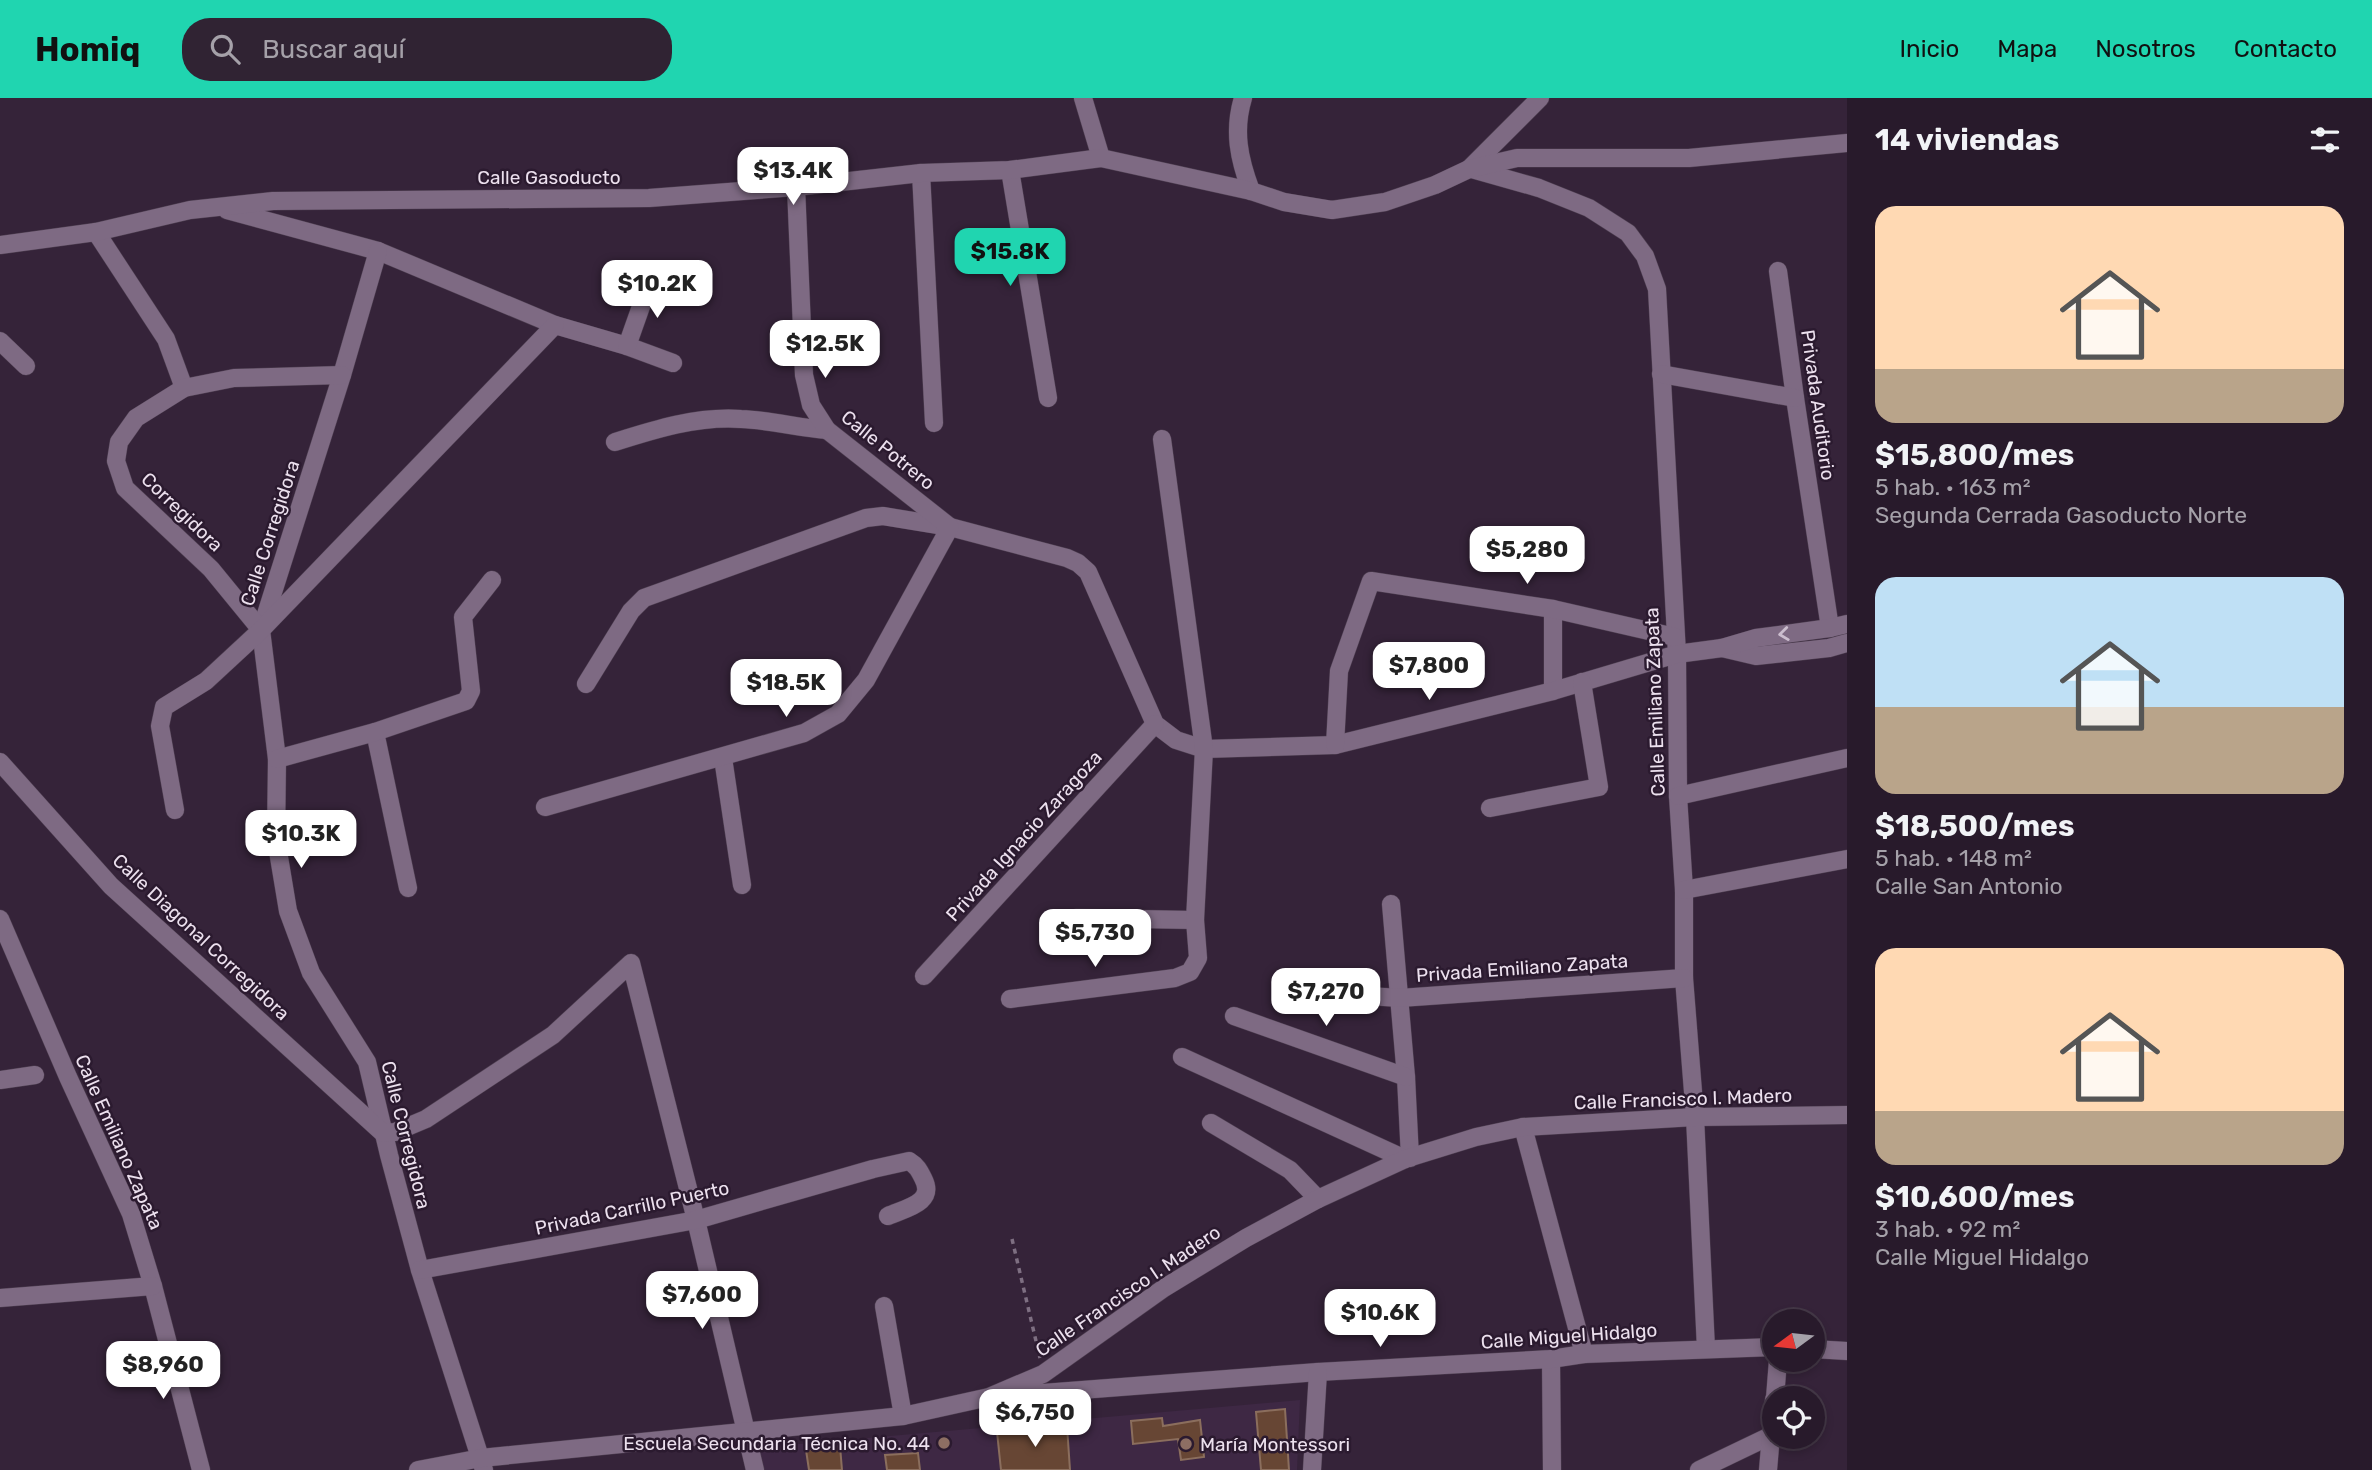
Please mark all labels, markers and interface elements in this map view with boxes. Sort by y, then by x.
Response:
search box [182,18,672,81]
text: Homiq [35,30,140,69]
icon: search [206,30,244,68]
text: Buscar aquí [262,34,405,65]
text: Inicio [1900,35,1959,63]
text: Mapa [1997,35,2057,63]
text: Nosotros [2095,35,2196,63]
text: Contacto [2234,35,2337,63]
icon: filters [2306,121,2344,159]
text: 14 viviendas [1875,122,2059,158]
pin: $13.4K [736,148,850,207]
text: $13.4K [753,156,833,184]
street label: Calle Gasoducto [477,166,621,189]
pin: $15.8K [953,228,1067,288]
text: $15.8K [971,237,1049,265]
icon: home [2047,252,2173,378]
pin: $10.2K [600,260,714,320]
text: $10.2K [617,269,697,297]
pin: $12.5K [768,320,882,380]
street label: Privada Auditorio [1796,328,1840,482]
text: $12.5K [786,329,864,357]
street label: Calle Potrero [837,405,939,495]
text: $15,800/mes [1875,437,2074,473]
street label: Calle Corregidora [236,457,304,609]
street label: Corregidora [137,468,227,556]
text: 5 hab. · 163 m² [1875,473,2031,501]
text: Segunda Cerrada Gasoducto Norte [1875,501,2247,529]
pin: $5,280 [1470,526,1584,586]
text: $5,280 [1486,535,1568,563]
street label: Calle Emiliano Zapata [1640,607,1670,797]
icon: home [2047,623,2173,749]
one-way arrow [1778,626,1790,641]
pin: $7,800 [1372,642,1486,702]
text: $7,800 [1389,651,1469,679]
pin: $18.5K [729,660,843,719]
text: $18.5K [747,668,825,696]
street label: Privada Ignacio Zaragoza [941,746,1107,926]
text: $18,500/mes [1875,808,2075,844]
pin: $10.3K [244,810,358,870]
text: $10.3K [261,819,341,847]
text: 5 hab. · 148 m² [1875,844,2032,872]
street label: Calle Diagonal Corregidora [108,849,294,1025]
text: Calle San Antonio [1875,872,2063,900]
pin: $5,730 [1038,910,1152,969]
text: $5,730 [1055,918,1135,946]
street label: Privada Emiliano Zapata [1415,949,1629,987]
pin: $7,270 [1269,968,1383,1028]
text: $7,270 [1287,977,1365,1005]
icon: home [2047,994,2173,1120]
street label: Calle Emiliano Zapata [70,1051,168,1233]
street label: Calle Corregidora [376,1059,436,1211]
street label: Calle Francisco I. Madero [1573,1084,1793,1114]
street label: Privada Carrillo Puerto [533,1176,731,1240]
text: $10,600/mes [1875,1179,2075,1215]
text: 3 hab. · 92 m² [1875,1215,2020,1243]
street label: Calle Francisco I. Madero [1031,1220,1225,1362]
text: Calle Miguel Hidalgo [1875,1243,2089,1271]
pin: $7,600 [645,1272,759,1331]
text: $7,600 [662,1280,742,1308]
pin: $10.6K [1323,1290,1437,1349]
text: $10.6K [1341,1298,1419,1326]
north arrow [1762,1309,1825,1372]
map controls [1762,1309,1825,1449]
street label: Calle Miguel Hidalgo [1480,1318,1658,1354]
pin: $8,960 [106,1342,220,1401]
text: $8,960 [122,1350,204,1378]
button: locate [1762,1386,1825,1449]
pin: $6,750 [978,1390,1092,1449]
text: $6,750 [995,1398,1075,1426]
place label: Escuela Secundaria Técnica No. 44 [623,1432,930,1455]
place label: María Montessori [1200,1433,1350,1456]
marker: Escuela Secundaria Técnica No. 44 [936,1435,952,1451]
marker: María Montessori [1178,1436,1194,1452]

